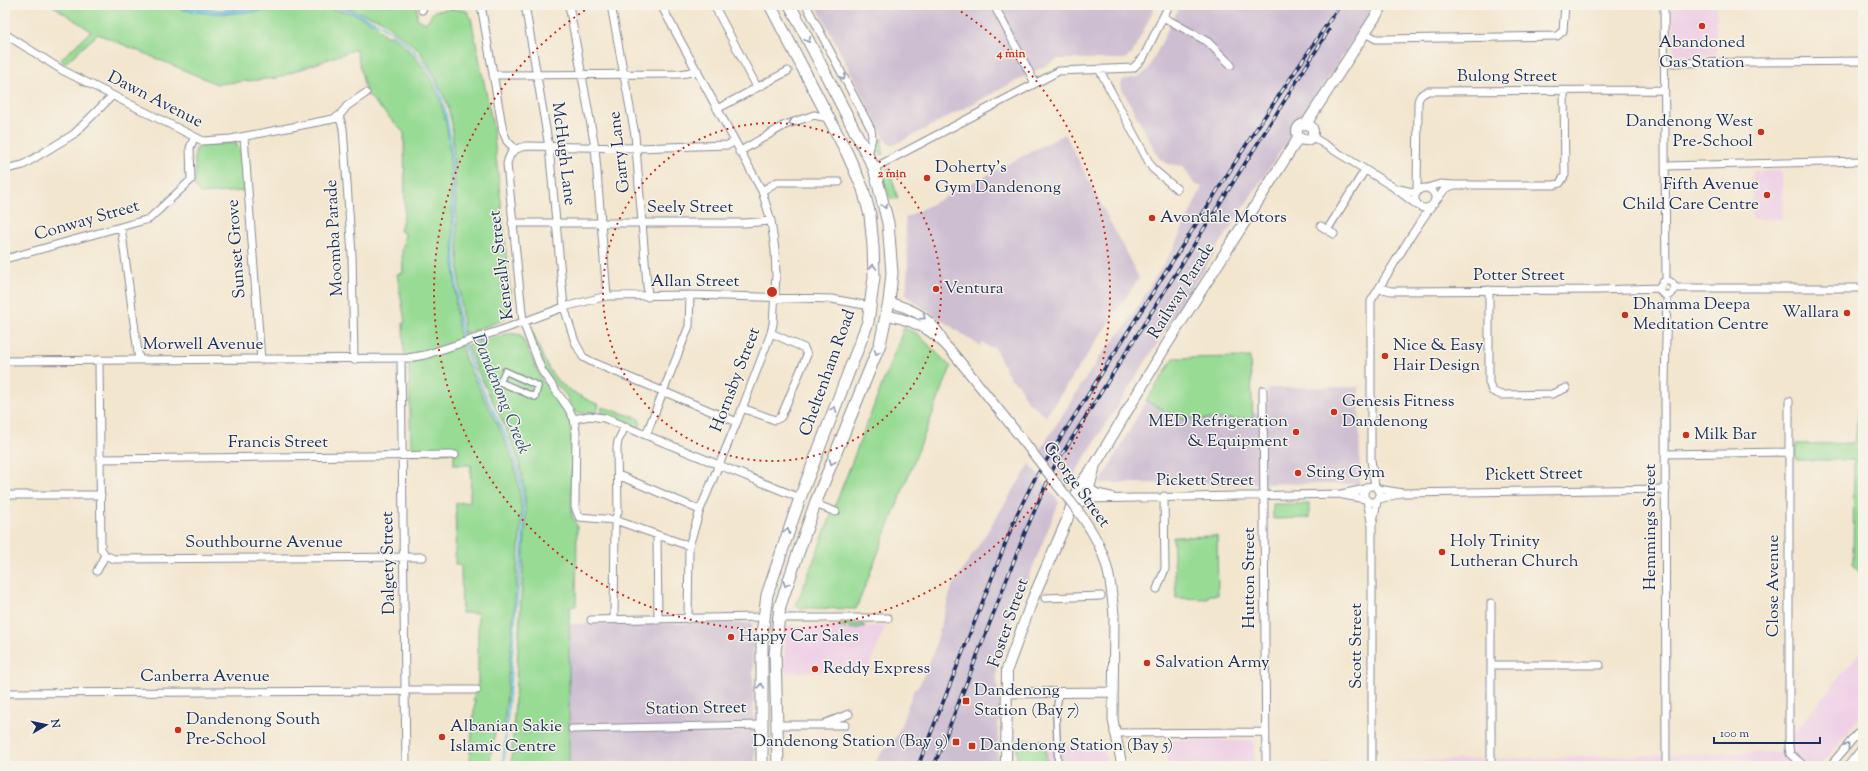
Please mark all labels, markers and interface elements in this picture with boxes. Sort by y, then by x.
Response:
marker: Abandoned Gas Station [1697,21,1707,31]
place label: Abandoned Gas Station [1659,31,1746,75]
one-way arrow [803,35,810,43]
text: 4 min [995,45,1026,63]
street label: Bulong Street [1457,65,1557,89]
street label: Dawn Avenue [103,66,207,134]
one-way arrow [839,73,846,80]
street label: McHugh Lane [545,101,581,207]
street label: Garry Lane [603,110,637,194]
place label: Dandenong West Pre-School [1626,110,1753,154]
one-way arrow [787,119,794,127]
marker: Dandenong West Pre-School [1756,127,1766,137]
place label: Doherty's Gym Dandenong [935,156,1061,200]
text: 2 min [878,165,907,183]
marker: Doherty's Gym Dandenong [922,173,932,183]
place label: Fifth Avenue Child Care Centre [1623,173,1759,217]
street label: Moomba Parade [320,179,350,297]
marker: Fifth Avenue Child Care Centre [1762,190,1772,200]
street label: Conway Street [32,194,143,247]
street label: Seely Street [647,196,733,220]
street label: Sunset Grove [222,199,252,299]
one-way arrow [880,203,888,209]
place label: Avondale Motors [1160,206,1287,230]
street label: Keneally Street [483,209,521,321]
marker: Avondale Motors [1147,213,1157,223]
street label: Railway Parade [1143,238,1221,344]
one-way arrow [869,264,877,270]
street label: Potter Street [1473,264,1565,288]
street label: Allan Street [651,270,740,294]
place label: Ventura [944,277,1004,301]
marker: Ventura [931,284,941,294]
centre of rings [765,285,779,299]
place label: Dhamma Deepa Meditation Centre [1633,293,1769,337]
place label: Wallara [1782,301,1839,325]
street label: Cheltenham Road [794,306,862,440]
marker: Wallara [1842,308,1852,318]
marker: Dhamma Deepa Meditation Centre [1620,310,1630,320]
one-way arrow [918,312,925,319]
street label: Hornsby Street [705,324,767,436]
water label: Dandenong Creek [464,330,536,458]
street label: Morwell Avenue [142,333,264,357]
place label: Nice & Easy Hair Design [1393,334,1484,378]
one-way arrow [873,349,881,356]
marker: Nice & Easy Hair Design [1380,351,1390,361]
place label: Genesis Fitness Dandenong [1342,390,1455,434]
one-way arrow [830,406,838,413]
marker: Genesis Fitness Dandenong [1329,407,1339,417]
place label: MED Refrigeration & Equipment [1148,410,1288,454]
place label: Milk Bar [1694,423,1758,447]
marker: MED Refrigeration & Equipment [1291,427,1301,437]
marker: Milk Bar [1681,430,1691,440]
street label: Francis Street [228,431,328,455]
street label: George Street [1037,437,1116,533]
one-way arrow [829,457,837,465]
place label: Sting Gym [1306,461,1385,485]
street label: Pickett Street [1485,462,1583,488]
street label: Hemmings Street [1639,463,1663,590]
marker: Sting Gym [1293,468,1303,478]
street label: Pickett Street [1156,469,1254,493]
street label: Dalgety Street [376,511,402,615]
street label: Hutton Street [1238,527,1262,629]
one-way arrow [783,528,791,535]
place label: Holy Trinity Lutheran Church [1450,530,1579,574]
street label: Southbourne Avenue [185,531,343,555]
street label: Close Avenue [1762,535,1786,637]
marker: Holy Trinity Lutheran Church [1437,547,1447,557]
street label: Foster Street [983,575,1036,671]
one-way arrow [783,580,791,587]
street label: Scott Street [1345,603,1369,689]
place label: Happy Car Sales [739,625,859,649]
marker: Happy Car Sales [726,632,736,642]
place label: Salvation Army [1155,651,1270,675]
place label: Reddy Express [823,657,930,681]
marker: Salvation Army [1142,658,1152,668]
marker: Reddy Express [810,664,820,674]
street label: Canberra Avenue [140,665,270,689]
place label: Dandenong Station (Bay 7) [974,679,1079,723]
one-way arrow [757,683,766,689]
street label: Station Street [645,696,747,722]
marker: Dandenong Station (Bay 7) [961,696,971,706]
north arrow [26,705,66,745]
place label: Dandenong South Pre-School [186,708,321,752]
place label: Albanian Sakie Islamic Centre [450,715,562,759]
text: N [46,717,64,729]
scale bar [1714,719,1820,745]
marker: Dandenong South Pre-School [173,725,183,735]
text: 100 m [1720,725,1749,743]
place label: Dandenong Station (Bay 9) [752,730,948,754]
marker: Albanian Sakie Islamic Centre [437,732,447,742]
place label: Dandenong Station (Bay 5) [980,734,1173,758]
marker: Dandenong Station (Bay 9) [951,737,961,747]
marker: Dandenong Station (Bay 5) [967,741,977,751]
one-way arrow [1842,744,1849,751]

